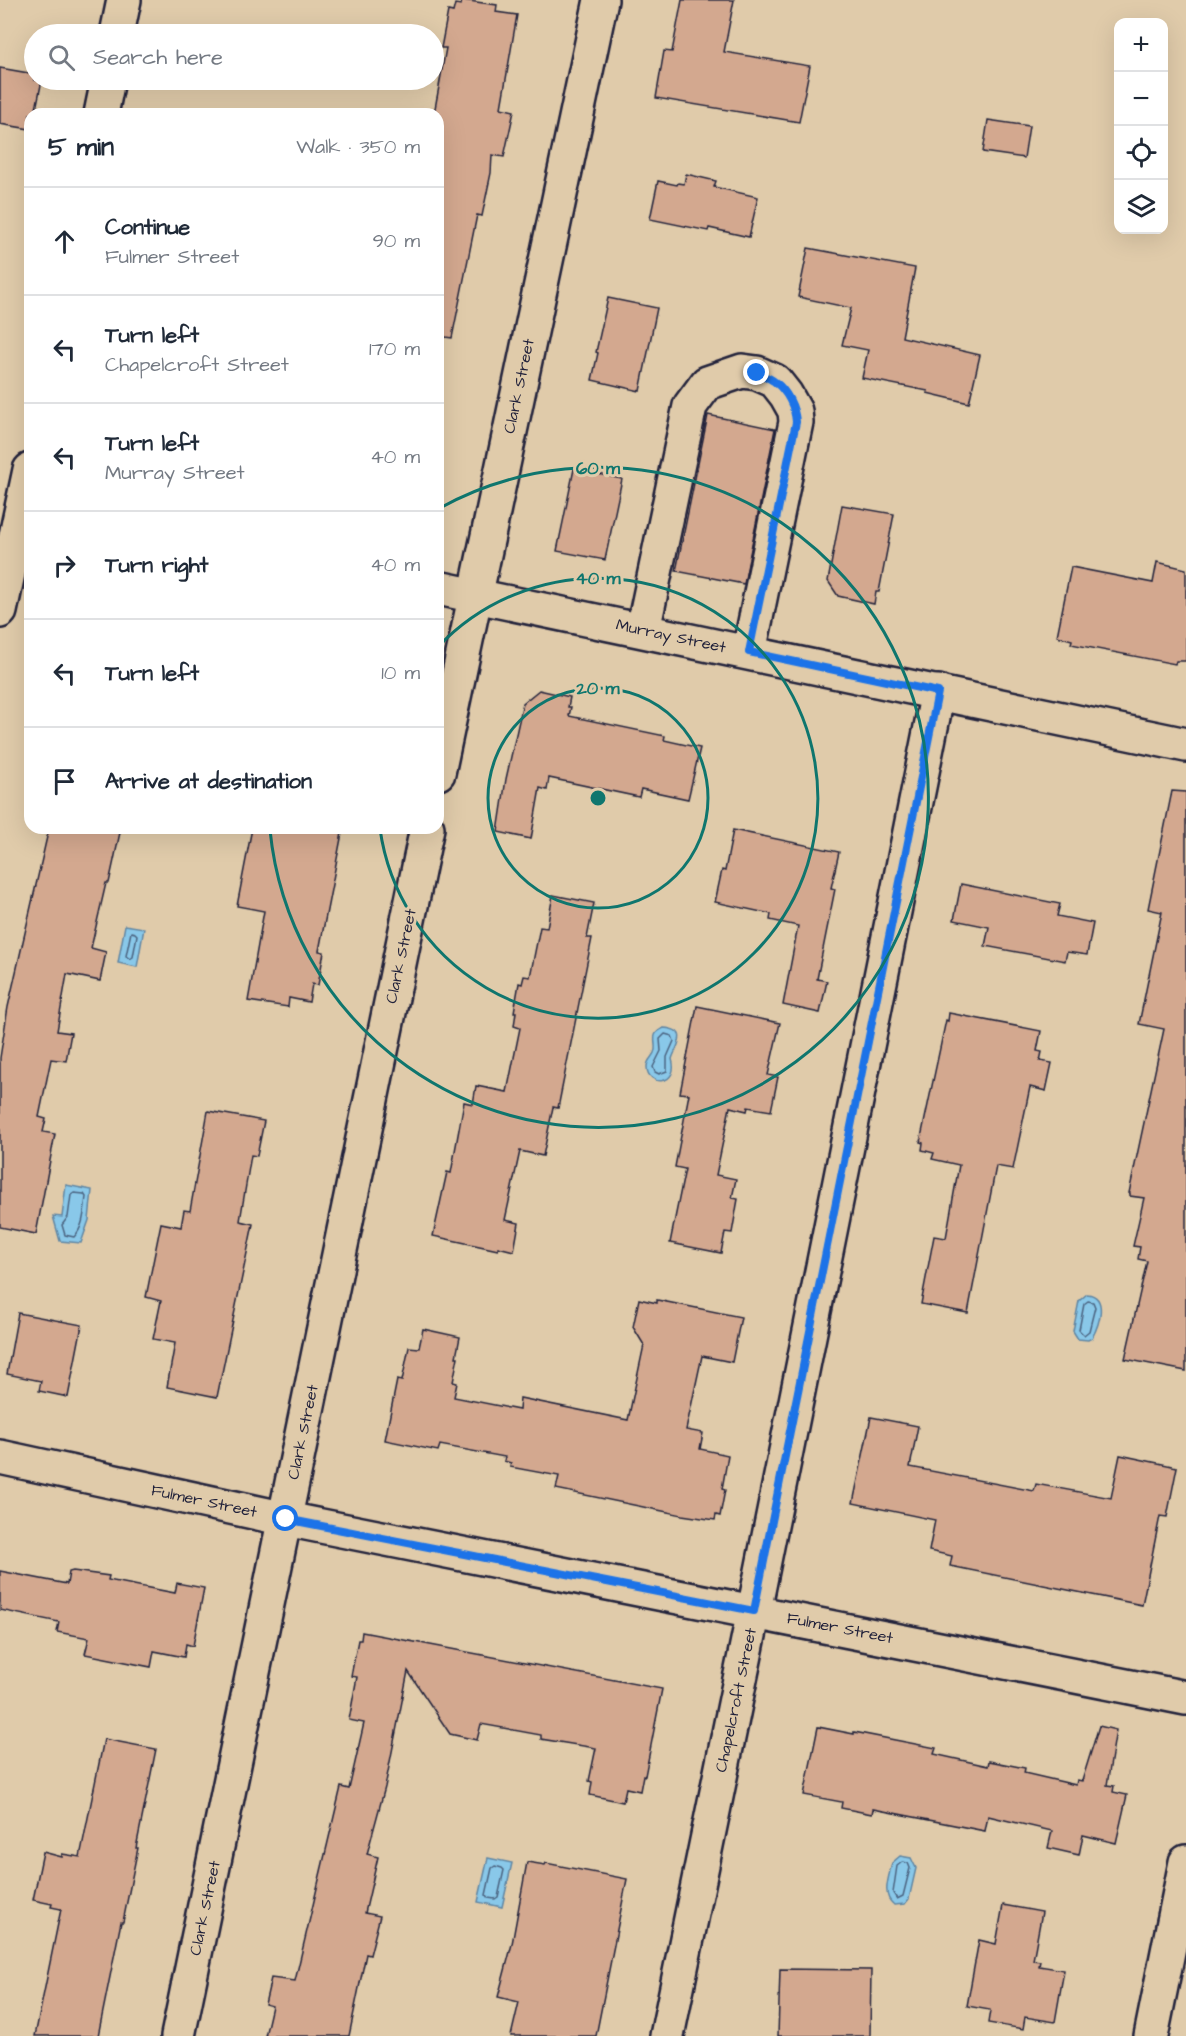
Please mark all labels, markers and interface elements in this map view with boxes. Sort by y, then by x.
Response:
map controls [1114,18,1168,234]
button: + [1114,18,1168,72]
search box [24,24,444,90]
icon: search [45,41,78,74]
text: Search here [93,42,223,73]
button: − [1114,72,1168,126]
button: locate [1114,126,1168,180]
text: 5 min [48,129,114,165]
text: Walk · 350 m [296,133,420,161]
button: layers [1114,180,1168,234]
text: Continue [105,212,190,243]
icon: ahead [48,225,81,258]
text: 90 m [372,227,420,255]
text: Fulmer Street [105,243,239,271]
text: Turn left [105,320,199,351]
icon: left [48,333,81,366]
text: 170 m [369,335,420,363]
street label: Clark Street [498,336,540,435]
text: Chapelcroft Street [105,351,289,379]
route end [743,359,769,385]
text: Turn left [105,428,199,459]
icon: left [48,441,81,474]
text: 40 m [370,443,420,471]
text: 60 m [576,456,621,481]
text: Murray Street [105,459,245,487]
icon: right [48,549,81,582]
text: Turn right [105,550,208,581]
text: 40 m [370,551,420,579]
text: 40 m [576,566,621,591]
street label: Murray Street [614,614,728,659]
icon: left [48,657,81,690]
text: Turn left [105,658,199,689]
text: 10 m [381,659,420,687]
text: 20 m [576,676,620,701]
icon: arrive [48,765,81,798]
text: Arrive at destination [105,766,312,797]
centre of rings [588,788,608,808]
street label: Clark Street [380,906,422,1005]
street label: Clark Street [282,1382,324,1481]
street label: Fulmer Street [149,1479,259,1523]
route start [272,1505,298,1531]
street label: Fulmer Street [785,1607,895,1649]
street label: Chapelcroft Street [710,1625,762,1774]
street label: Clark Street [184,1858,226,1957]

